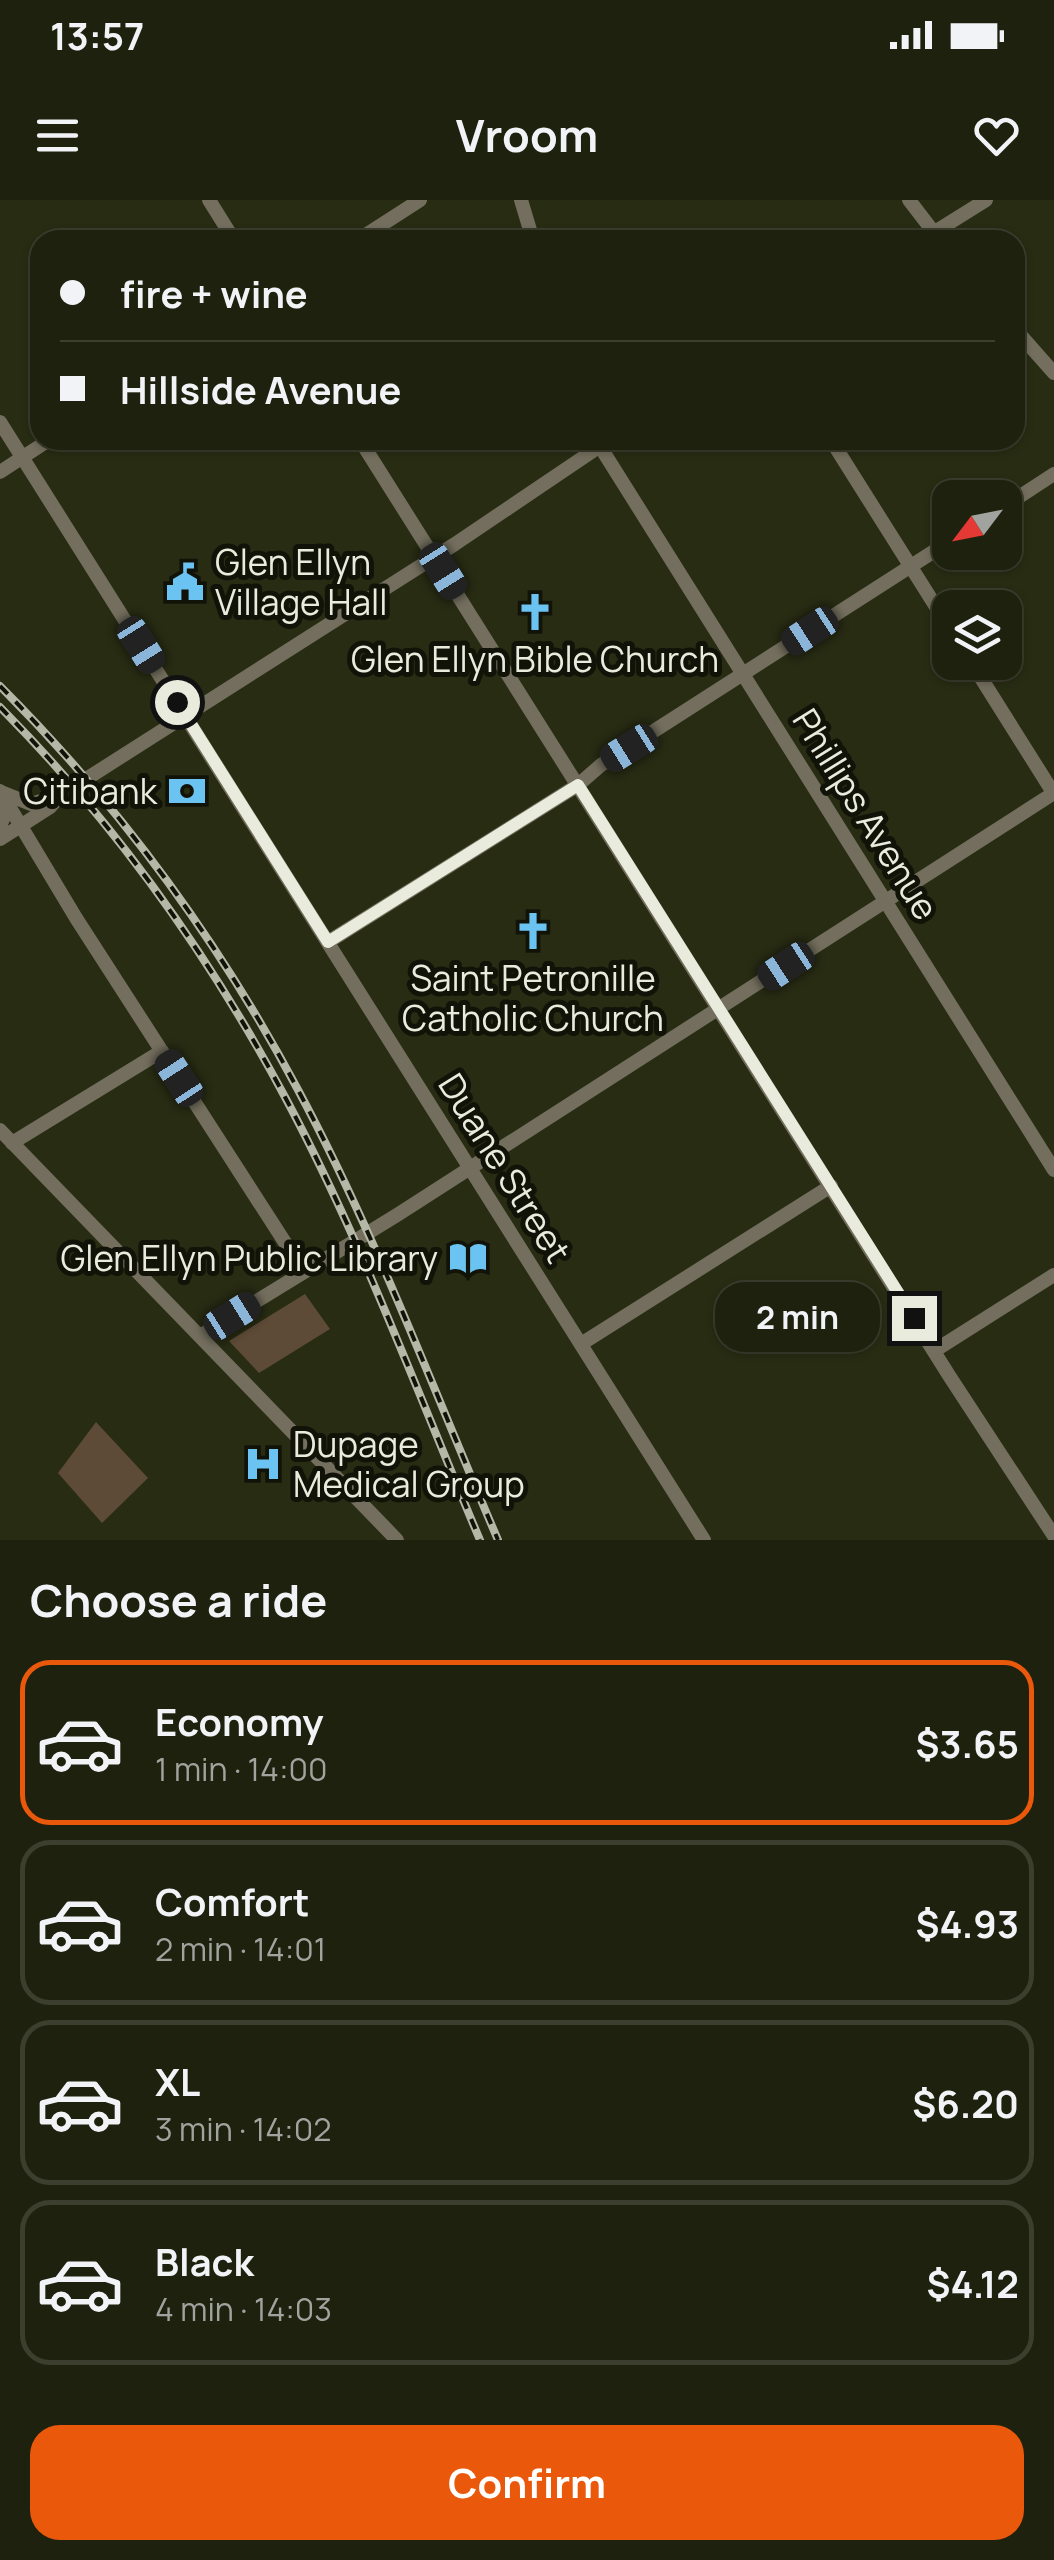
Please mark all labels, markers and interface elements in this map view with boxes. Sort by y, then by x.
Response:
text: 13:57 [50,9,144,61]
text: Vroom [456,104,598,166]
icon: menu [30,108,85,163]
icon: heart [969,108,1024,163]
text: fire + wine [120,267,308,319]
text: Hillside Avenue [120,363,402,415]
north arrow [932,480,1022,570]
map controls [932,480,1022,680]
place label: Glen Ellyn Village Hall [215,538,387,626]
car [414,538,472,604]
public building icon: Glen Ellyn Village Hall [164,561,206,603]
button: layers [932,590,1022,680]
church icon: Glen Ellyn Bible Church [514,591,556,633]
car [777,602,843,660]
car [112,612,170,678]
place label: Glen Ellyn Bible Church [351,635,719,683]
route start [155,680,200,725]
street label: Phillips Avenue [782,699,950,929]
car [596,719,662,777]
place label: Citibank [23,767,159,815]
bank icon: Citibank [166,770,208,812]
church icon: Saint Petronille Catholic Church [512,910,554,952]
car [753,937,819,995]
place label: Saint Petronille Catholic Church [402,954,664,1042]
car [150,1045,208,1111]
street label: Duane Street [428,1064,582,1272]
place label: Glen Ellyn Public Library [61,1234,438,1282]
library icon: Glen Ellyn Public Library [447,1237,489,1279]
callout: 2 min [714,1283,879,1353]
car [199,1287,265,1345]
text: 2 min [756,1295,839,1339]
route end [892,1296,937,1341]
place label: Dupage Medical Group [293,1420,525,1508]
hospital icon: Dupage Medical Group [242,1443,284,1485]
text: Choose a ride [30,1569,327,1631]
text: Economy [155,1695,324,1747]
icon: car [35,1698,125,1788]
text: $3.65 [916,1717,1019,1769]
text: 1 min · 14:00 [155,1747,328,1791]
text: Comfort [155,1875,309,1927]
icon: car [35,1878,125,1968]
text: $4.93 [916,1897,1019,1949]
text: 2 min · 14:01 [155,1927,326,1971]
text: XL [155,2055,200,2107]
icon: car [35,2058,125,2148]
text: $6.20 [912,2077,1019,2129]
text: 3 min · 14:02 [155,2107,331,2151]
text: Black [155,2235,254,2287]
icon: car [35,2238,125,2328]
text: $4.12 [927,2257,1019,2309]
text: 4 min · 14:03 [155,2287,332,2331]
button: Confirm [30,2425,1024,2540]

